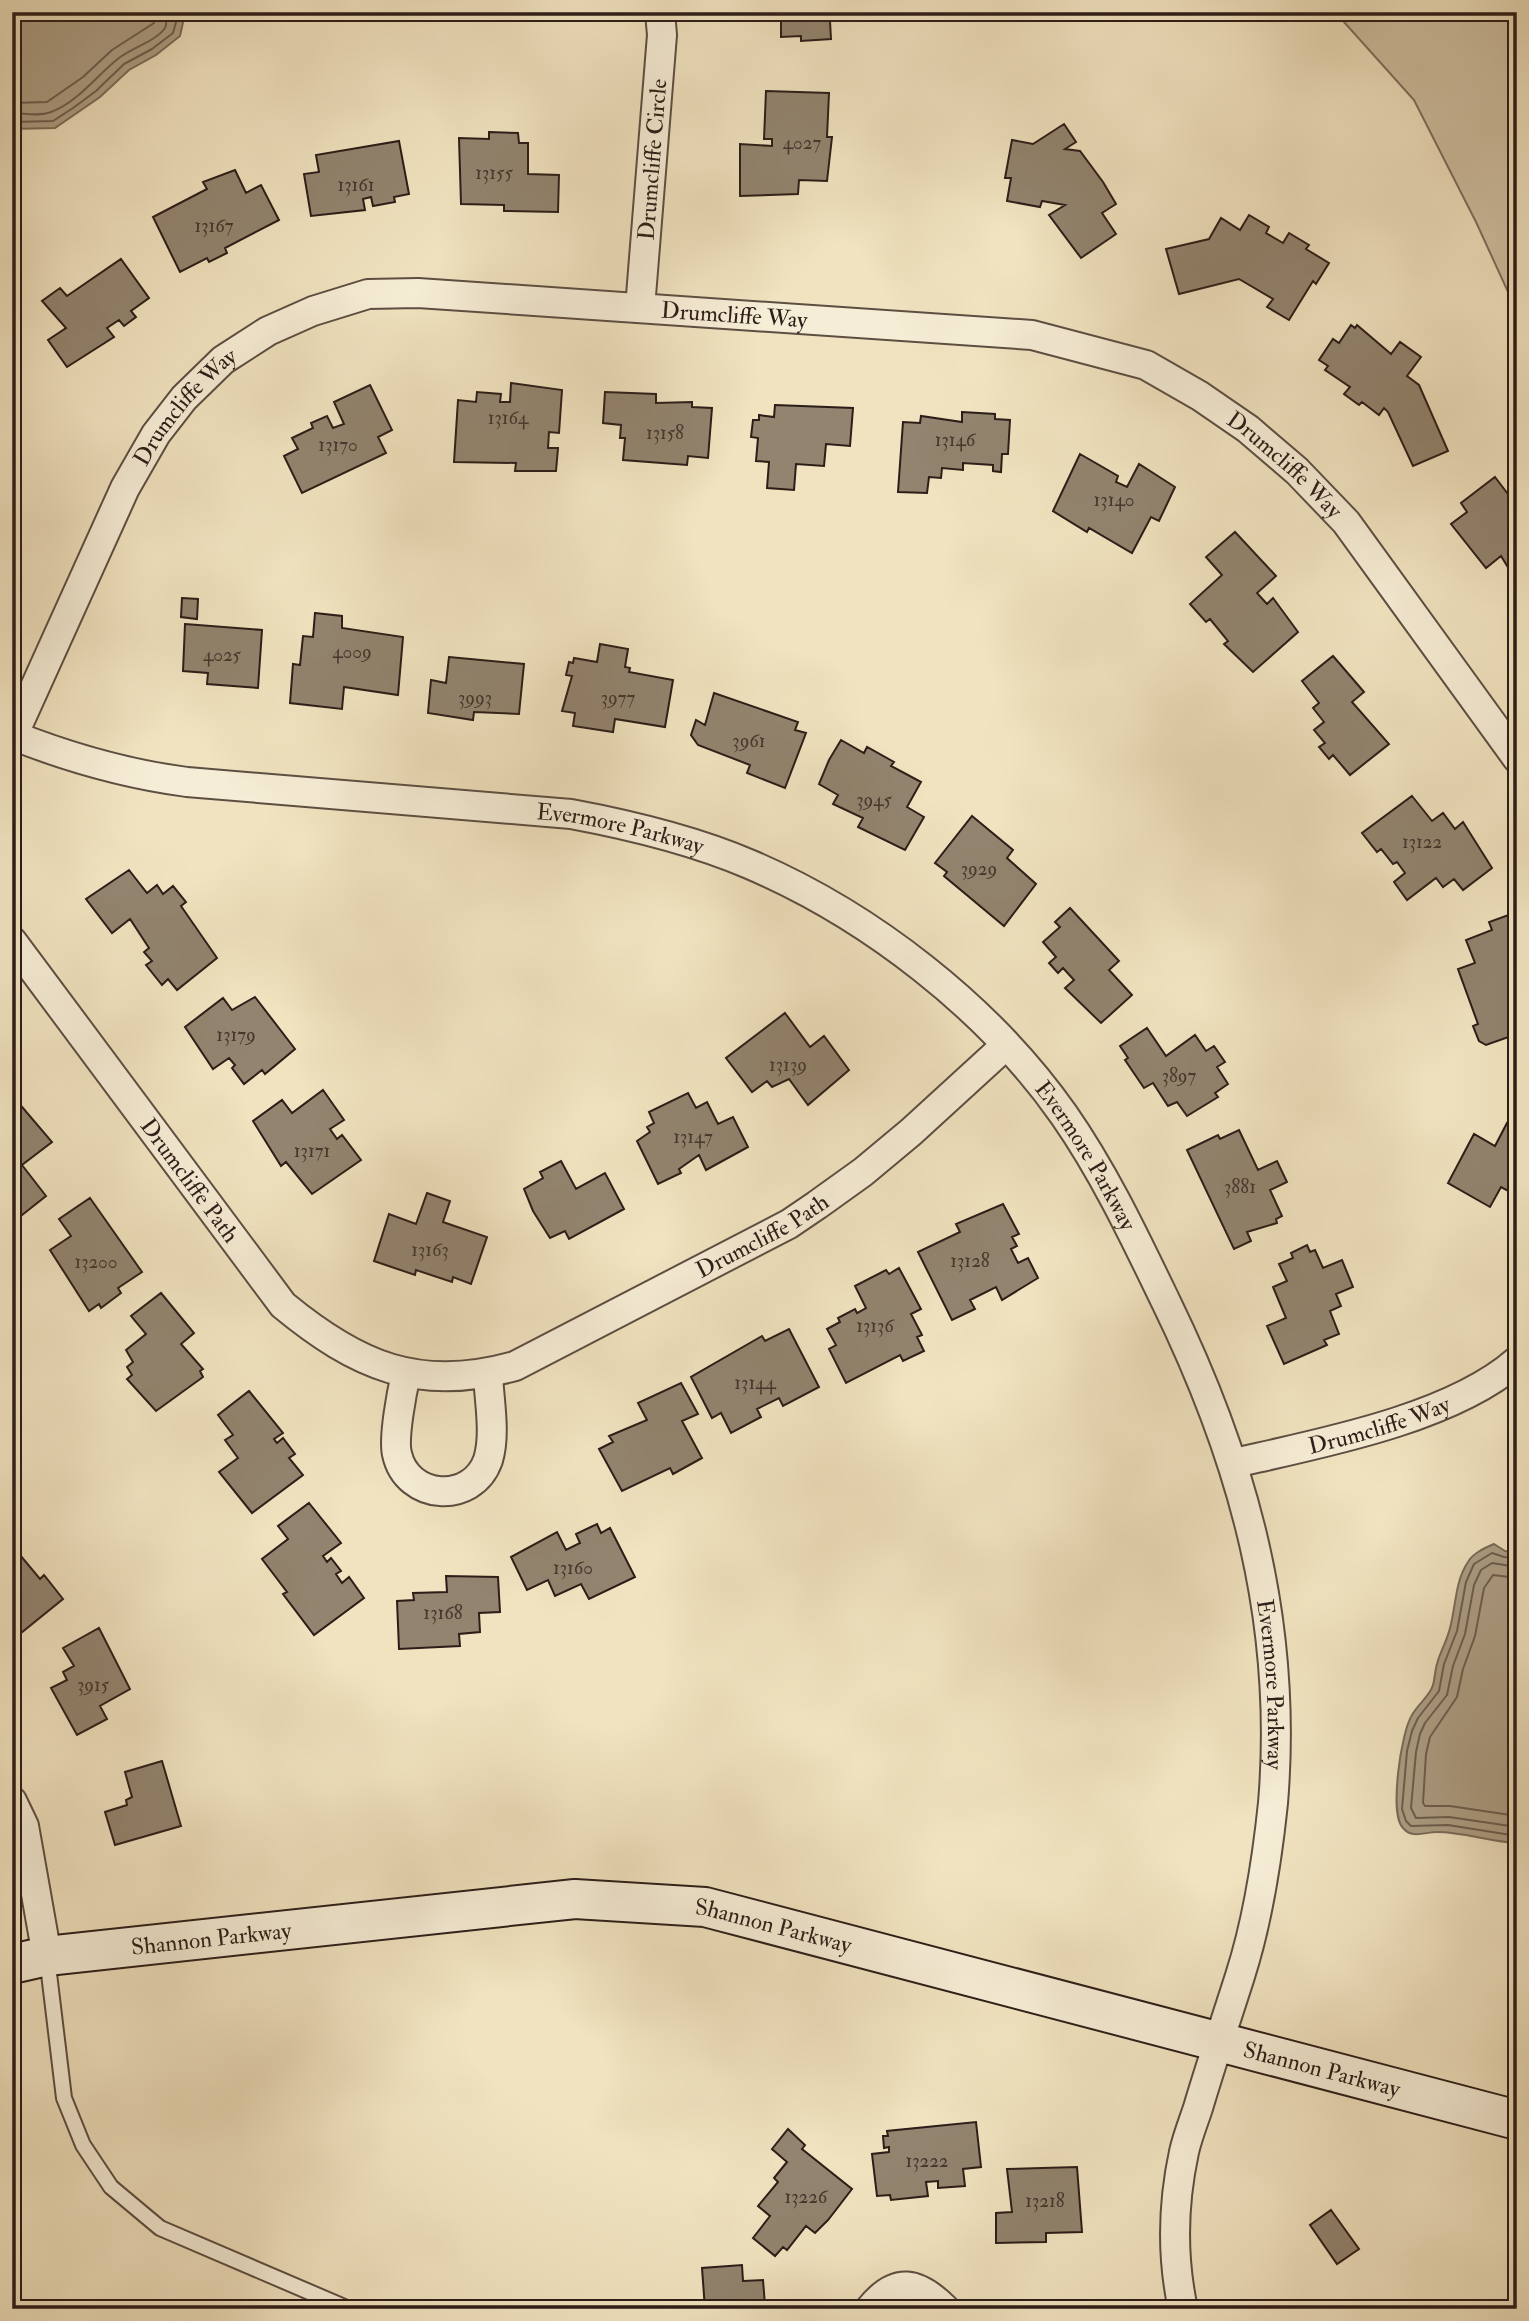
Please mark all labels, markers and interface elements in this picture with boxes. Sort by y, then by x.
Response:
street label: Drumcliffe Circle [632,77,673,241]
house number: 4027 [783,131,821,155]
house number: 13155 [475,161,513,185]
house number: 13161 [337,173,375,197]
house number: 13167 [194,214,234,238]
street label: Drumcliffe Way [660,296,809,335]
street label: Drumcliffe Way [127,341,243,471]
street label: Drumcliffe Way [1221,405,1349,525]
house number: 13164 [488,406,529,430]
house number: 13158 [646,421,684,445]
house number: 13146 [935,428,977,452]
house number: 13170 [318,433,358,457]
house number: 13140 [1094,488,1134,512]
house number: 4009 [332,640,372,664]
house number: 4025 [203,643,242,667]
house number: 3993 [458,686,492,710]
house number: 3977 [601,686,636,710]
house number: 3961 [732,729,766,753]
house number: 3945 [856,788,892,812]
street label: Evermore Parkway [535,797,709,861]
house number: 13122 [1402,830,1442,854]
house number: 3929 [961,857,997,881]
house number: 13179 [216,1023,256,1047]
house number: 13139 [769,1053,807,1077]
house number: 3897 [1162,1064,1197,1088]
street label: Evermore Parkway [1029,1075,1143,1236]
street label: Drumcliffe Path [134,1112,245,1248]
house number: 13147 [673,1125,713,1149]
house number: 13171 [294,1139,330,1163]
house number: 3881 [1224,1175,1256,1199]
street label: Drumcliffe Path [691,1187,834,1285]
house number: 13163 [411,1238,449,1262]
house number: 13128 [950,1249,990,1273]
house number: 13200 [74,1250,118,1274]
house number: 13136 [856,1314,895,1338]
house number: 13144 [734,1371,776,1395]
street label: Drumcliffe Way [1305,1389,1455,1461]
house number: 13160 [553,1556,593,1580]
street label: Evermore Parkway [1250,1597,1290,1771]
house number: 13168 [423,1601,463,1625]
house number: 3915 [77,1673,110,1697]
street label: Shannon Parkway [694,1892,856,1960]
street label: Shannon Parkway [130,1916,294,1962]
street label: Shannon Parkway [1240,2035,1404,2104]
house number: 13222 [906,2149,948,2173]
house number: 13226 [785,2185,829,2209]
house number: 13218 [1025,2189,1065,2213]

